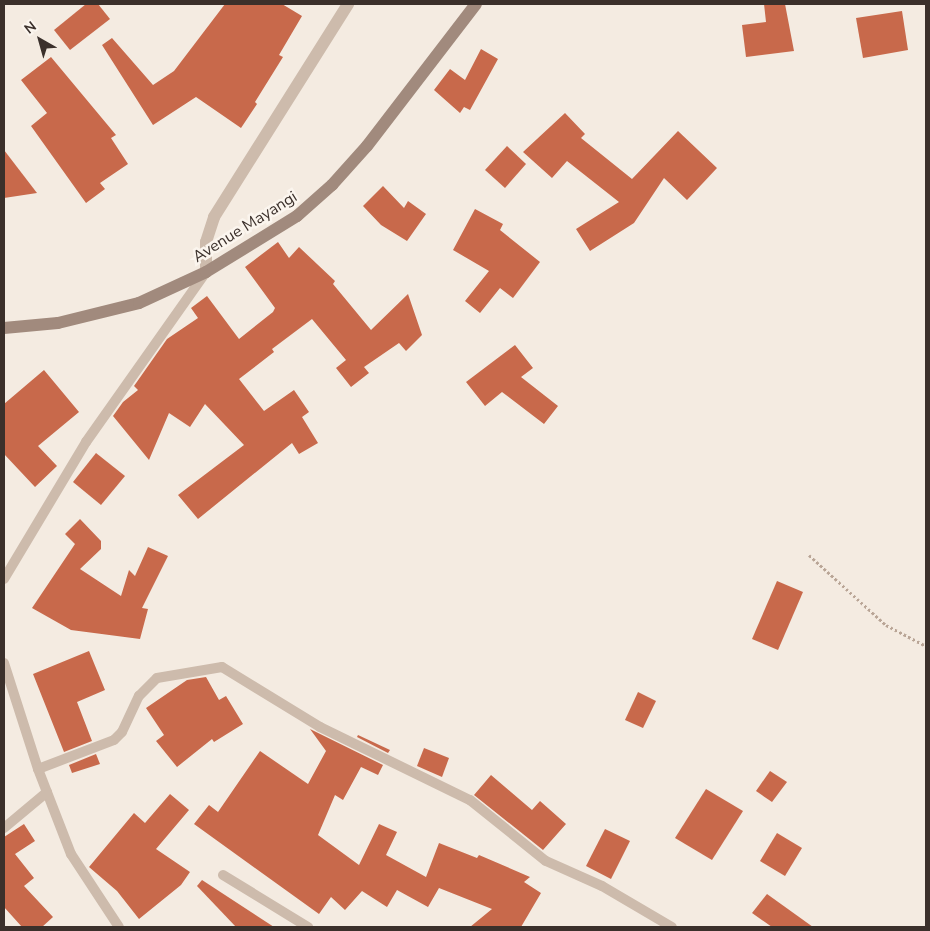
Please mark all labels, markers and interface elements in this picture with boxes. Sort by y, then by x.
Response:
north arrow [15,15,65,65]
text: N [20,17,40,39]
street label: Avenue Mayangi [189,187,301,267]

